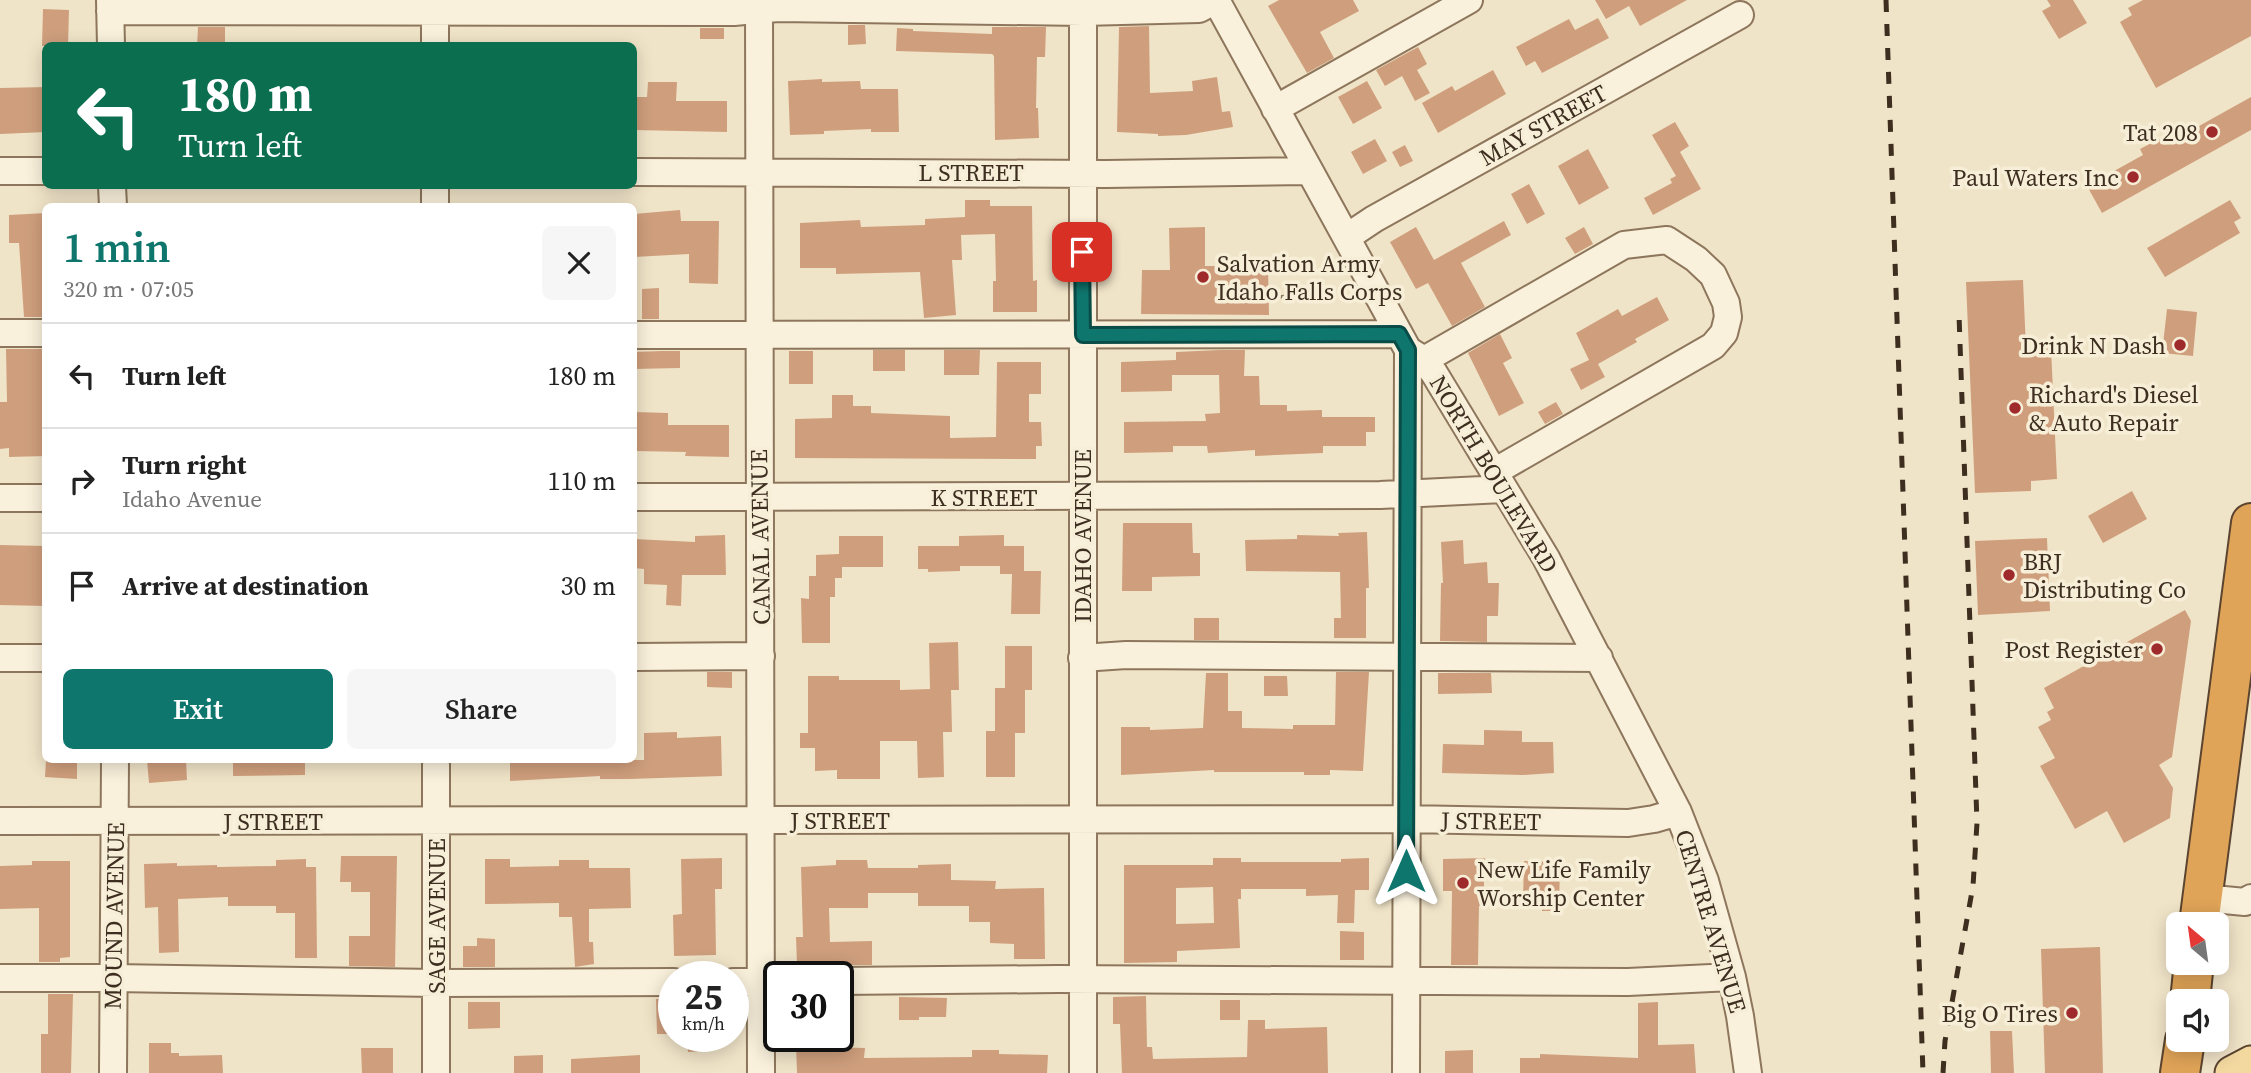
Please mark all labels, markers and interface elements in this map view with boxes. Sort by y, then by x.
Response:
text: 180 m [178,60,313,127]
icon: left [63,70,154,161]
street label: MAY STREET [1473,76,1613,174]
place label: Tat 208 [2123,116,2198,149]
text: Turn left [178,124,302,168]
marker: Tat 208 [2204,124,2220,140]
street label: L STREET [918,156,1024,189]
place label: Paul Waters Inc [1952,161,2119,194]
marker: Paul Waters Inc [2125,169,2141,185]
text: 1 min [63,218,171,276]
pin [1052,222,1112,282]
button: close [542,226,616,300]
icon: arrive [1063,233,1101,271]
place label: Salvation Army Idaho Falls Corps [1217,247,1403,308]
marker: Salvation Army Idaho Falls Corps [1195,269,1211,285]
text: 320 m · 07:05 [63,273,194,305]
place label: Drink N Dash [2021,329,2166,362]
marker: Drink N Dash [2172,337,2188,353]
icon: left [63,357,101,395]
text: Turn left [122,358,226,394]
text: 180 m [548,358,616,394]
street label: NORTH BOULEVARD [1422,369,1566,579]
place label: Richard's Diesel & Auto Repair [2029,378,2198,439]
marker: Richard's Diesel & Auto Repair [2007,400,2023,416]
text: Turn right [122,447,246,483]
street label: CANAL AVENUE [742,449,778,625]
street label: IDAHO AVENUE [1066,449,1099,623]
icon: right [63,462,101,500]
text: 110 m [548,463,616,499]
street label: K STREET [930,481,1038,514]
text: Idaho Avenue [122,483,262,515]
place label: BRJ Distributing Co [2023,545,2186,606]
icon: arrive [63,567,101,605]
marker: BRJ Distributing Co [2001,567,2017,583]
text: Arrive at destination [122,568,369,604]
text: 30 m [561,568,616,604]
place label: Post Register [2005,633,2143,666]
marker: Post Register [2149,641,2165,657]
button: Exit [63,669,333,749]
button: Share [347,669,616,749]
street label: J STREET [789,804,891,837]
street label: J STREET [1440,804,1542,838]
street label: J STREET [222,805,324,838]
street label: MOUND AVENUE [96,822,132,1010]
street label: CENTRE AVENUE [1667,825,1755,1017]
position arrow [1369,834,1443,908]
street label: SAGE AVENUE [420,838,453,994]
place label: New Life Family Worship Center [1477,853,1651,914]
marker: New Life Family Worship Center [1455,875,1471,891]
north arrow [2166,912,2230,975]
map controls [2166,912,2229,1052]
speed limit sign: 30 [763,961,854,1052]
text: 25 [685,973,722,1021]
button: sound [2166,989,2229,1052]
place label: Big O Tires [1941,997,2058,1030]
marker: Big O Tires [2064,1005,2080,1021]
text: km/h [682,1011,725,1036]

